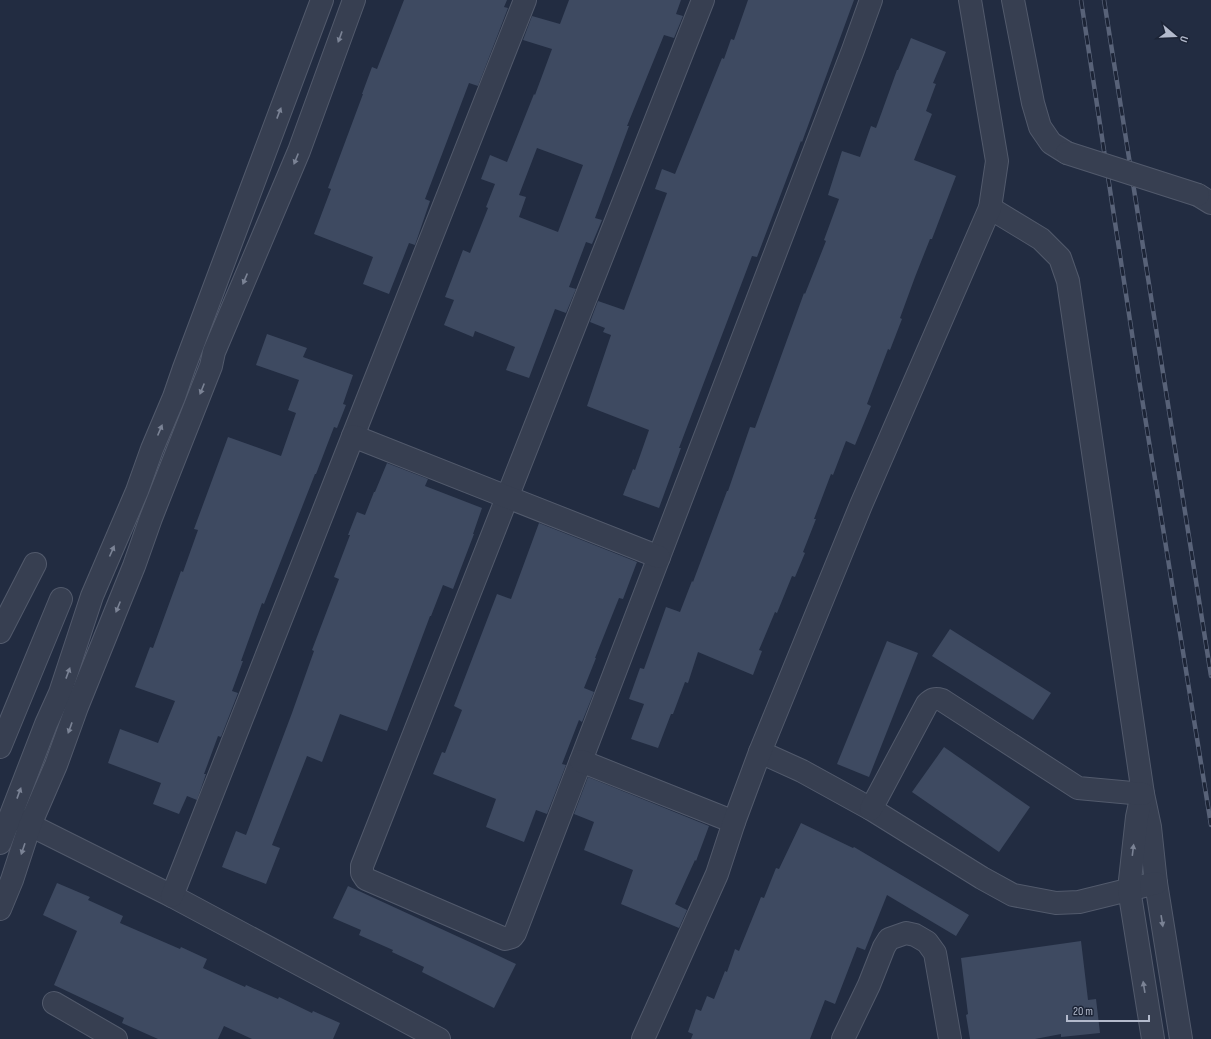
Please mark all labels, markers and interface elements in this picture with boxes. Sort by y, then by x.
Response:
north arrow [1155,16,1195,56]
one-way arrow [337,31,343,43]
text: U [1177,34,1191,44]
one-way arrow [277,107,283,119]
one-way arrow [292,153,298,165]
one-way arrow [242,273,248,285]
one-way arrow [199,383,205,395]
one-way arrow [158,424,164,436]
one-way arrow [109,545,115,557]
one-way arrow [114,602,120,614]
one-way arrow [65,666,71,678]
one-way arrow [66,722,72,734]
one-way arrow [17,787,23,799]
one-way arrow [20,844,26,856]
one-way arrow [1129,844,1136,856]
one-way arrow [1159,915,1165,927]
one-way arrow [1141,981,1147,993]
scale bar [1067,997,1149,1023]
text: 20 m [1073,1004,1093,1019]

